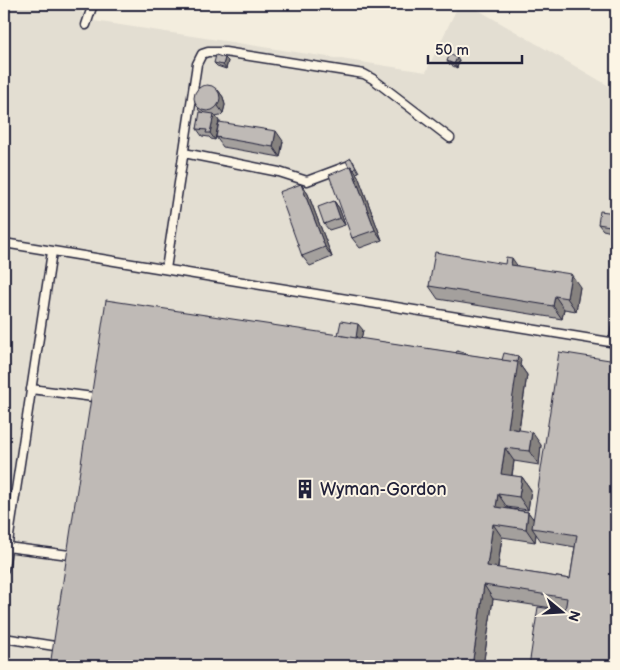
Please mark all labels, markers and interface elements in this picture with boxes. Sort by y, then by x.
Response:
scale bar [428,32,521,64]
text: 50 m [435,41,469,60]
building icon: Wyman-Gordon [294,478,316,500]
place label: Wyman-Gordon [320,479,447,500]
north arrow [538,588,588,638]
text: N [564,608,584,623]

